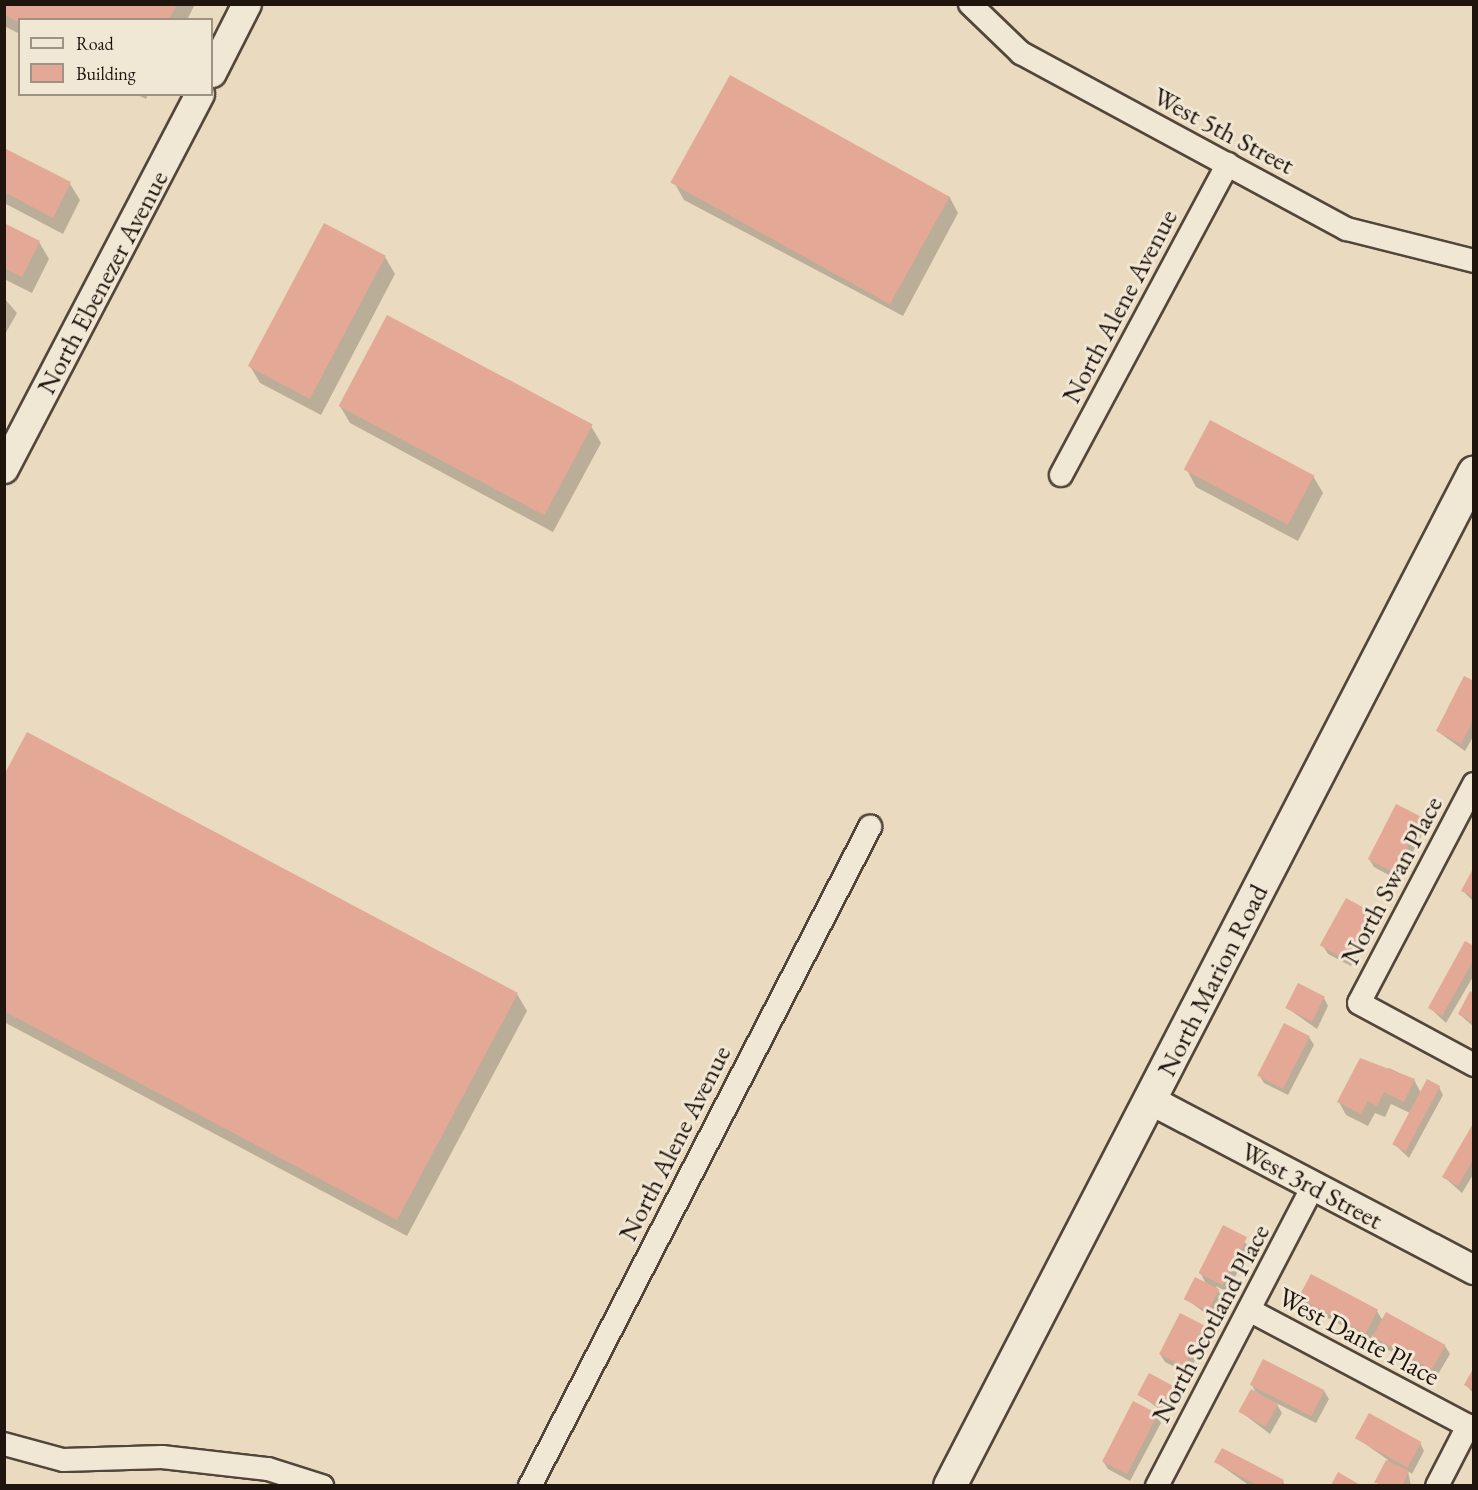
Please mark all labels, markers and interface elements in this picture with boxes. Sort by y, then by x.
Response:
legend [18,18,213,96]
text: Road [76,32,114,55]
text: Building [76,62,136,85]
street label: West 5th Street [1148,79,1300,181]
street label: North Ebenezer Avenue [29,165,175,399]
street label: North Alene Avenue [1054,204,1184,408]
street label: North Swan Place [1333,790,1449,970]
street label: North Marion Road [1150,879,1274,1081]
street label: North Alene Avenue [611,1040,737,1246]
street label: West 3rd Street [1236,1134,1388,1236]
street label: North Scotland Place [1144,1218,1276,1428]
street label: West Dante Place [1273,1280,1445,1392]

